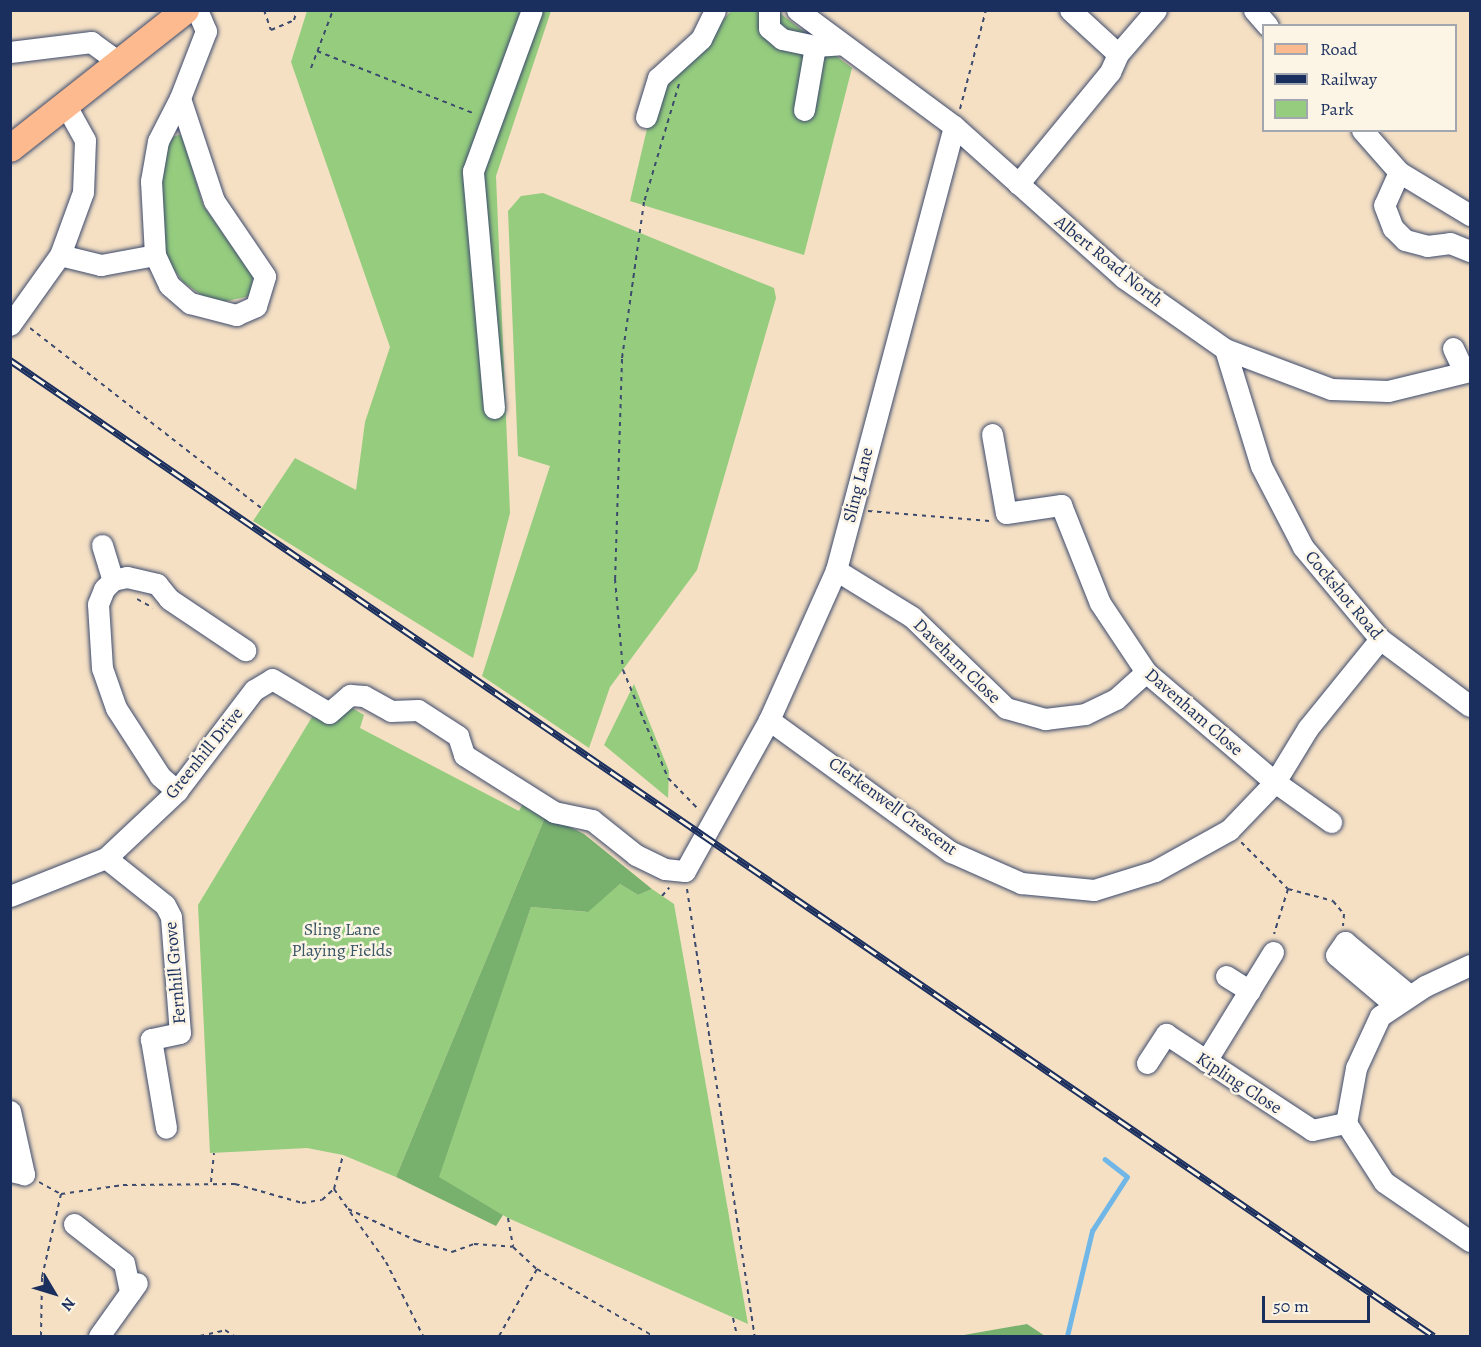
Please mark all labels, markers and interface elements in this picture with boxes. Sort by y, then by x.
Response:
legend [1262,24,1457,132]
text: Road [1320,37,1357,61]
text: Railway [1320,67,1377,91]
text: Park [1320,97,1354,121]
street label: Albert Road North [1050,211,1168,311]
street label: Sling Lane [838,445,878,525]
street label: Cockshot Road [1301,546,1387,644]
street label: Daveham Close [909,614,1005,708]
street label: Davenham Close [1141,664,1247,760]
street label: Greenhill Drive [160,703,248,803]
street label: Clerkenwell Crescent [824,752,962,860]
park label: Sling Lane Playing Fields [291,919,393,962]
street label: Fernhill Grove [160,921,190,1025]
street label: Kipling Close [1192,1047,1286,1119]
north arrow [24,1263,84,1323]
scale bar [1265,1284,1373,1322]
text: N [56,1293,80,1315]
text: 50 m [1273,1294,1309,1318]

